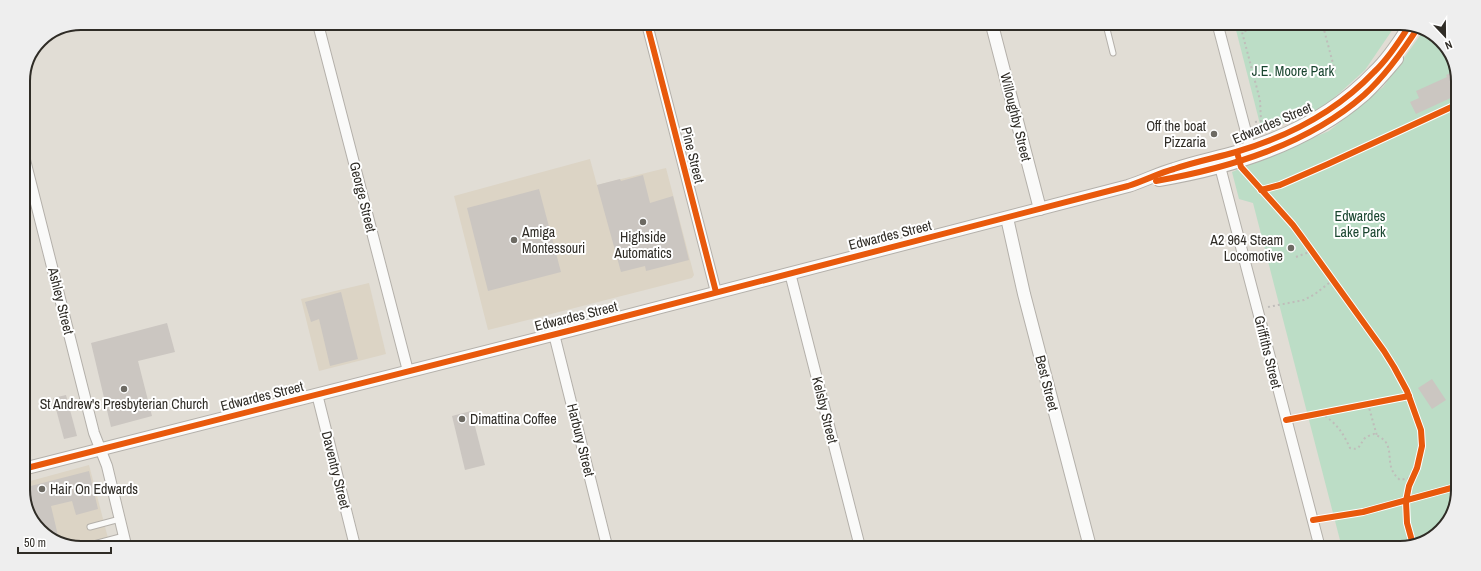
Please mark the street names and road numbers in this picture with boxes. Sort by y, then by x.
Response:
street label: Willoughby Street [996,71,1036,163]
street label: Edwardes Street [1229,98,1315,148]
street label: Pine Street [677,125,709,185]
street label: George Street [346,160,380,234]
street label: Edwardes Street [847,216,933,254]
street label: Ashley Street [44,265,78,336]
street label: Edwardes Street [533,297,619,335]
street label: Griffiths Street [1250,314,1286,390]
street label: Best Street [1031,353,1063,413]
street label: Kelsby Street [808,375,842,445]
street label: Edwardes Street [219,377,305,415]
street label: Harbury Street [563,402,599,478]
street label: Daventry Street [318,429,354,511]

